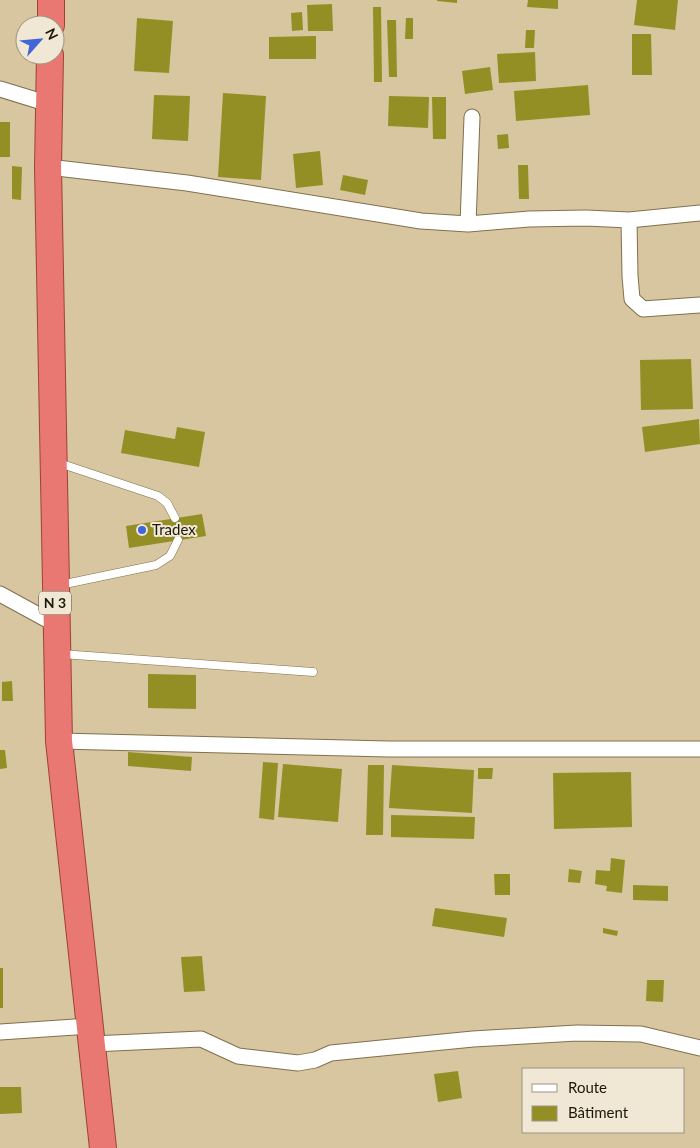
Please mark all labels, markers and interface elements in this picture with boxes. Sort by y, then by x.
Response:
north arrow [15,15,65,65]
text: N [42,25,62,43]
place label: Tradex [152,520,196,538]
marker: Tradex [136,524,148,536]
road number: N 3 [39,592,71,614]
legend [522,1068,685,1133]
text: Route [568,1078,607,1096]
text: Bâtiment [568,1103,629,1121]

